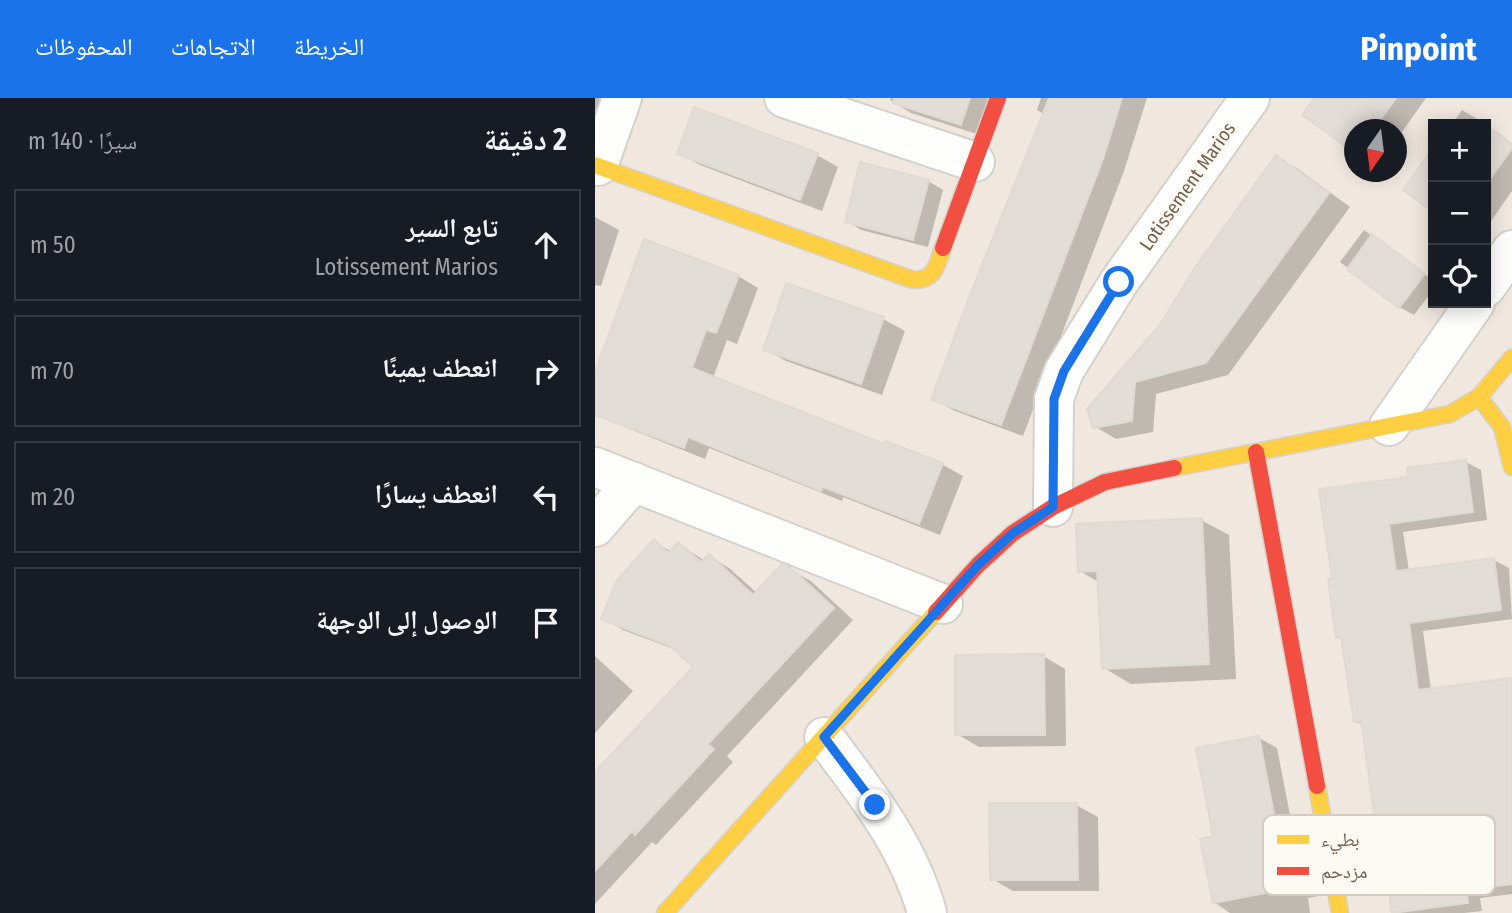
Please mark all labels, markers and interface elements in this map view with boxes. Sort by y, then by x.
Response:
text: Pinpoint [1360,29,1477,69]
text: المحفوظات [35,33,133,61]
text: الاتجاهات [171,33,256,61]
text: الخريطة [294,33,365,61]
street label: Lotissement Marios [1135,118,1240,255]
north arrow [1344,119,1407,182]
map controls [1428,119,1491,308]
button: + [1428,119,1491,182]
text: 2 دقيقة [484,122,567,158]
text: سيرًا · 140 m [28,127,137,155]
button: − [1428,182,1491,245]
text: تابع السير [406,213,498,244]
icon: ahead [527,226,565,264]
text: 50 m [30,231,76,259]
button: locate [1428,245,1491,308]
text: Lotissement Marios [315,253,498,281]
route start [1103,266,1134,297]
icon: right [527,352,565,390]
text: انعطف يمينًا [382,353,498,384]
text: 70 m [30,357,74,385]
icon: left [527,478,565,516]
text: انعطف يسارًا [375,479,498,510]
text: 20 m [30,483,75,511]
icon: arrive [527,604,565,642]
text: الوصول إلى الوجهة [316,605,498,636]
route end [859,789,890,820]
legend [1263,815,1495,895]
text: بطيء [1321,828,1360,855]
text: مزدحم [1321,860,1367,884]

